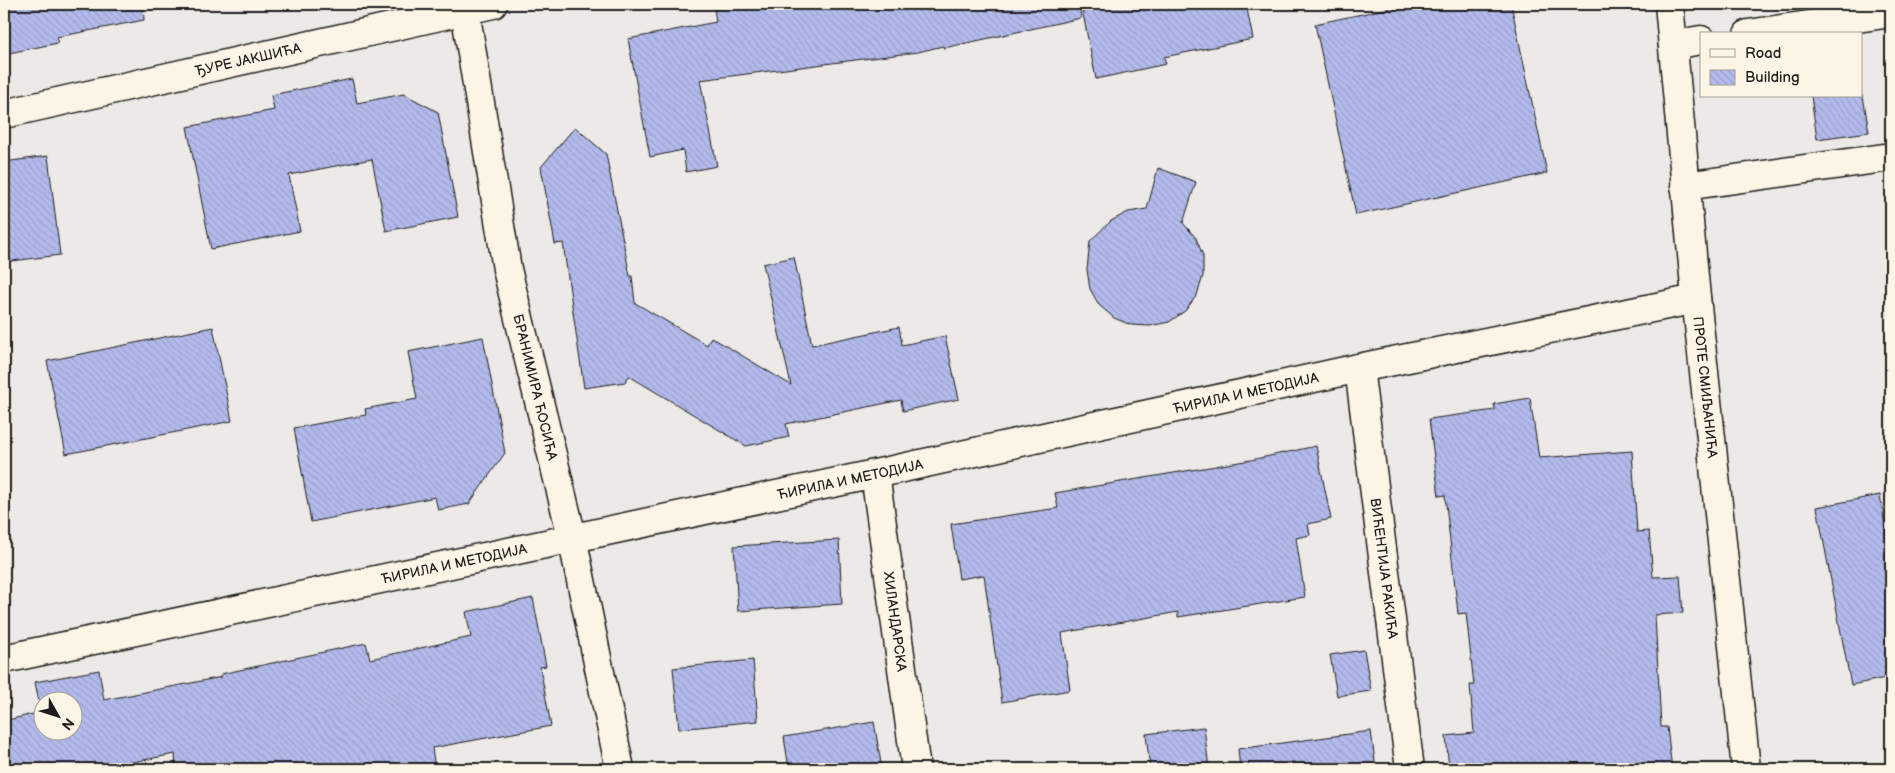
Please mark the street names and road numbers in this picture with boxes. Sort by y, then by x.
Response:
street label: ЂУРЕ ЈАКШИЋА [193,39,303,80]
street label: БРАНИМИРА ЋОСИЋА [509,313,561,462]
street label: ПРОТЕ СМИЉАНИЋА [1689,316,1721,459]
street label: ЋИРИЛА И МЕТОДИЈА [1172,369,1321,417]
street label: ЋИРИЛА И МЕТОДИЈА [776,456,925,504]
street label: ВИЋЕНТИЈА РАКИЋА [1367,497,1401,640]
street label: ЋИРИЛА И МЕТОДИЈА [380,540,529,588]
street label: ХИЛАНДАРСКА [880,571,910,673]

